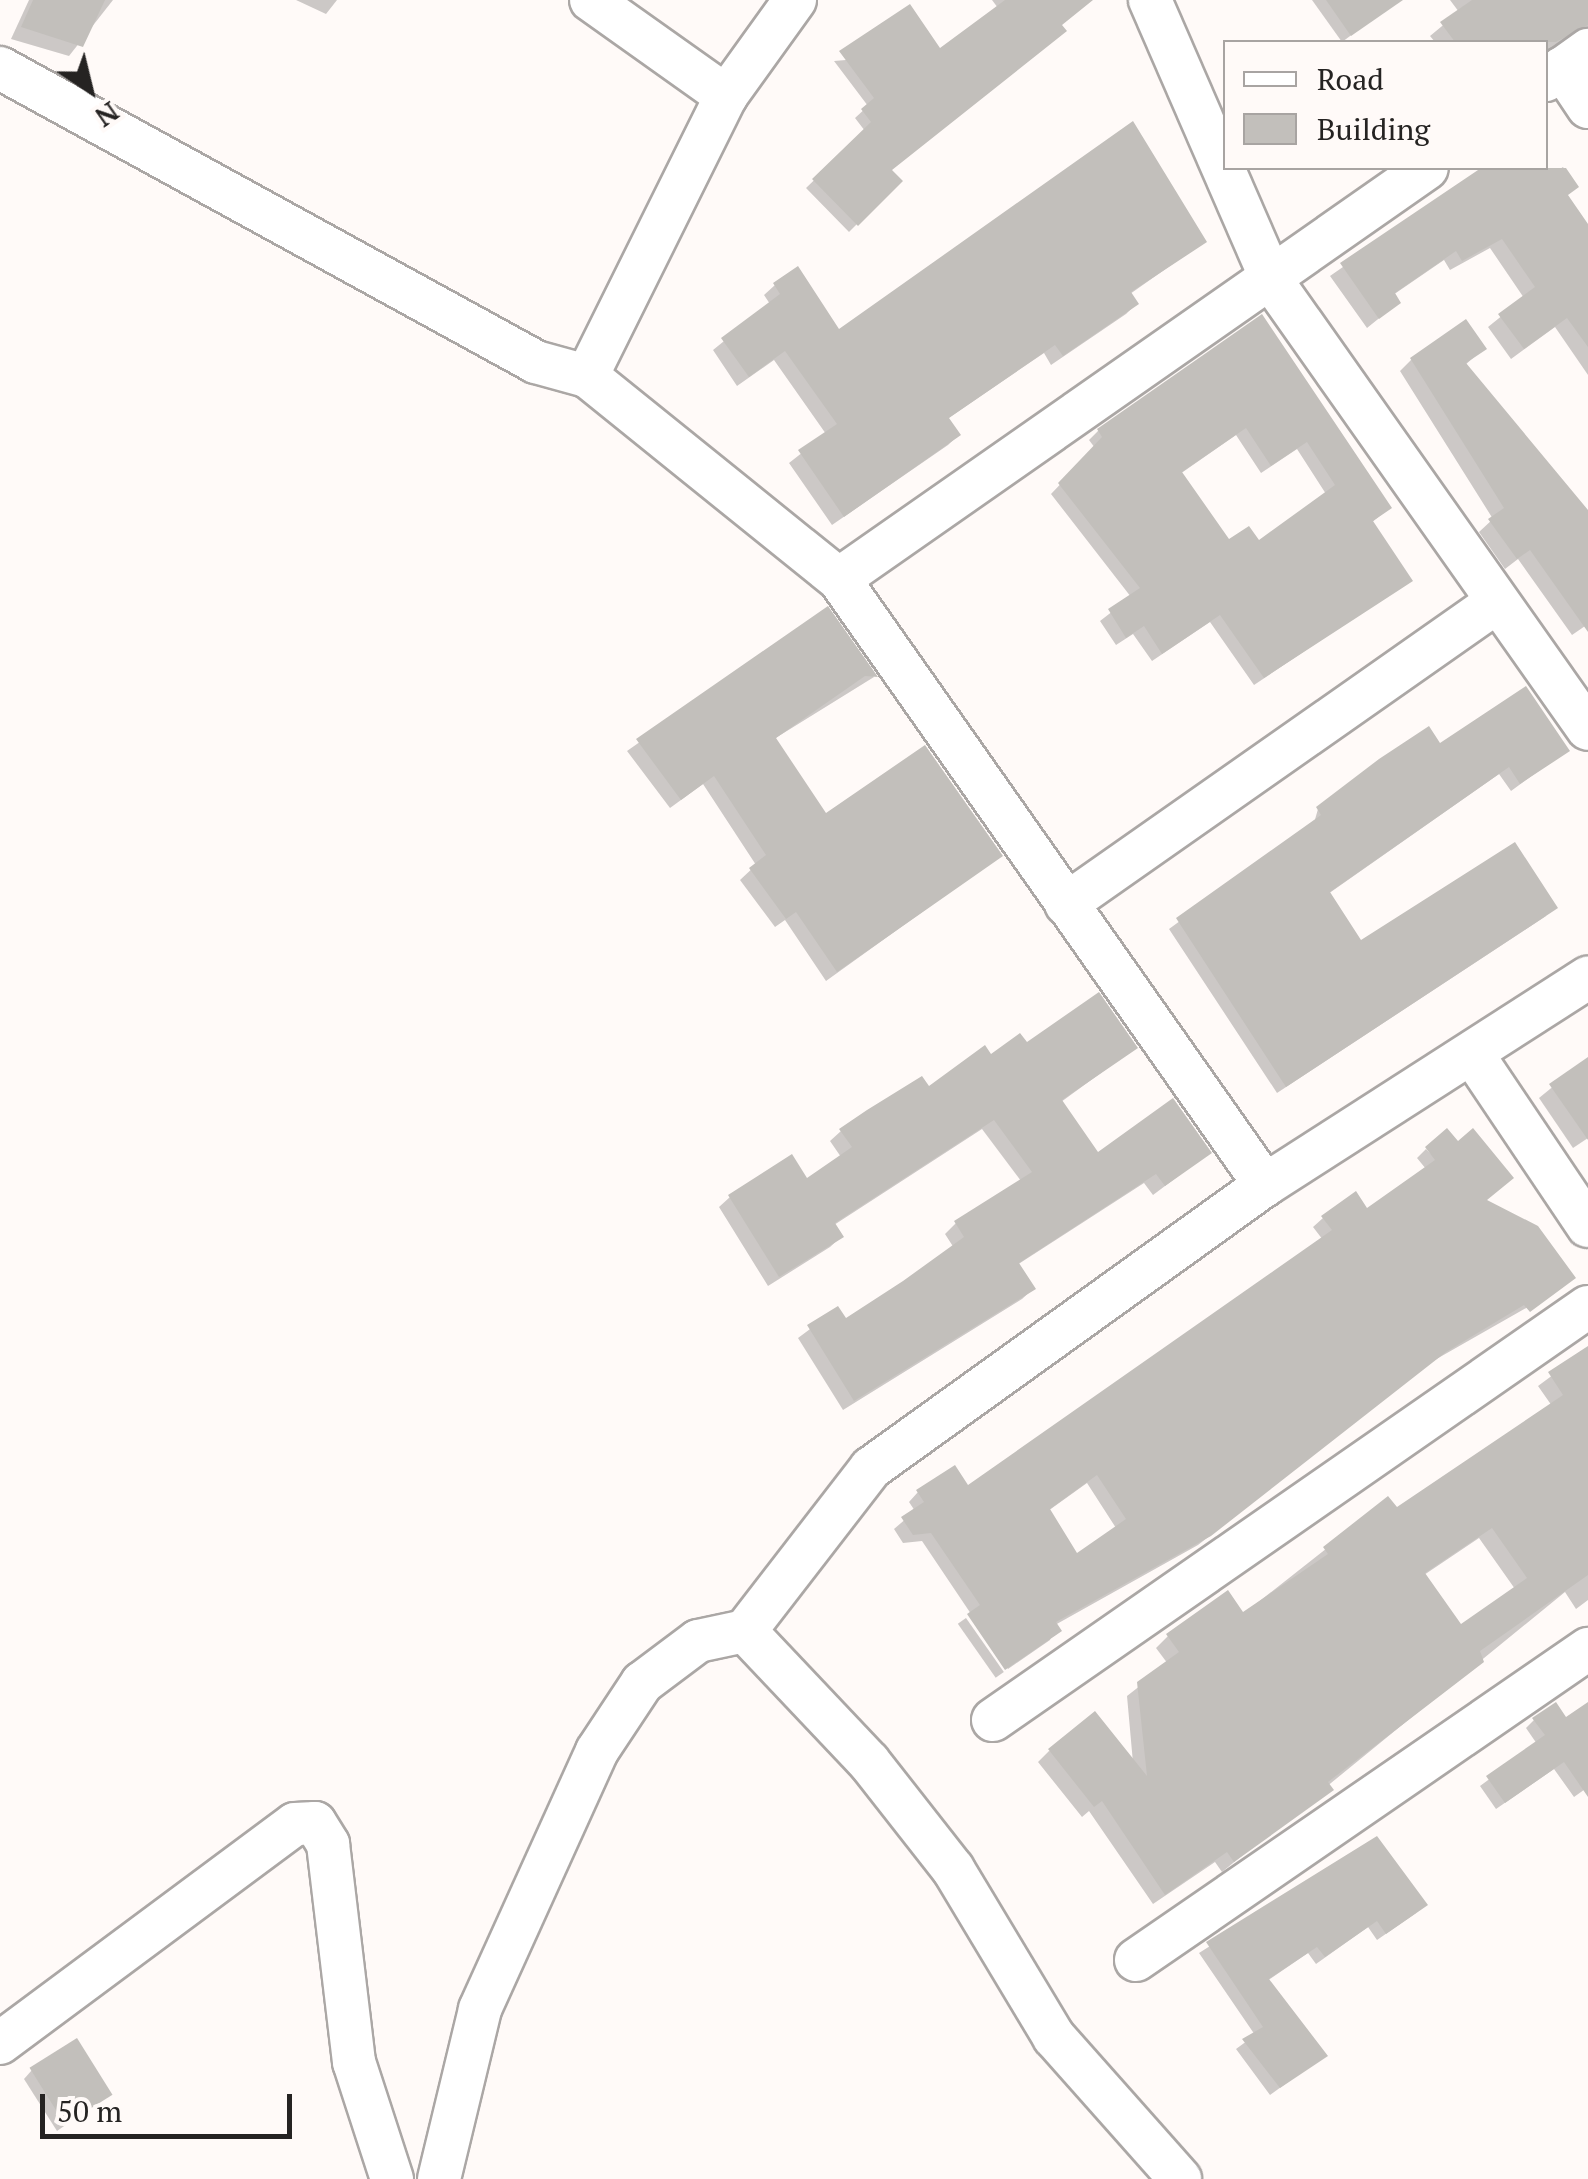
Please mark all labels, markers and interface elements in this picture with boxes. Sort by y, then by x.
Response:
north arrow [40,40,140,140]
legend [1223,40,1548,170]
text: Road [1317,59,1384,99]
text: N [88,94,127,136]
text: Building [1317,109,1430,149]
scale bar [45,2074,298,2136]
text: 50 m [57,2091,122,2131]

